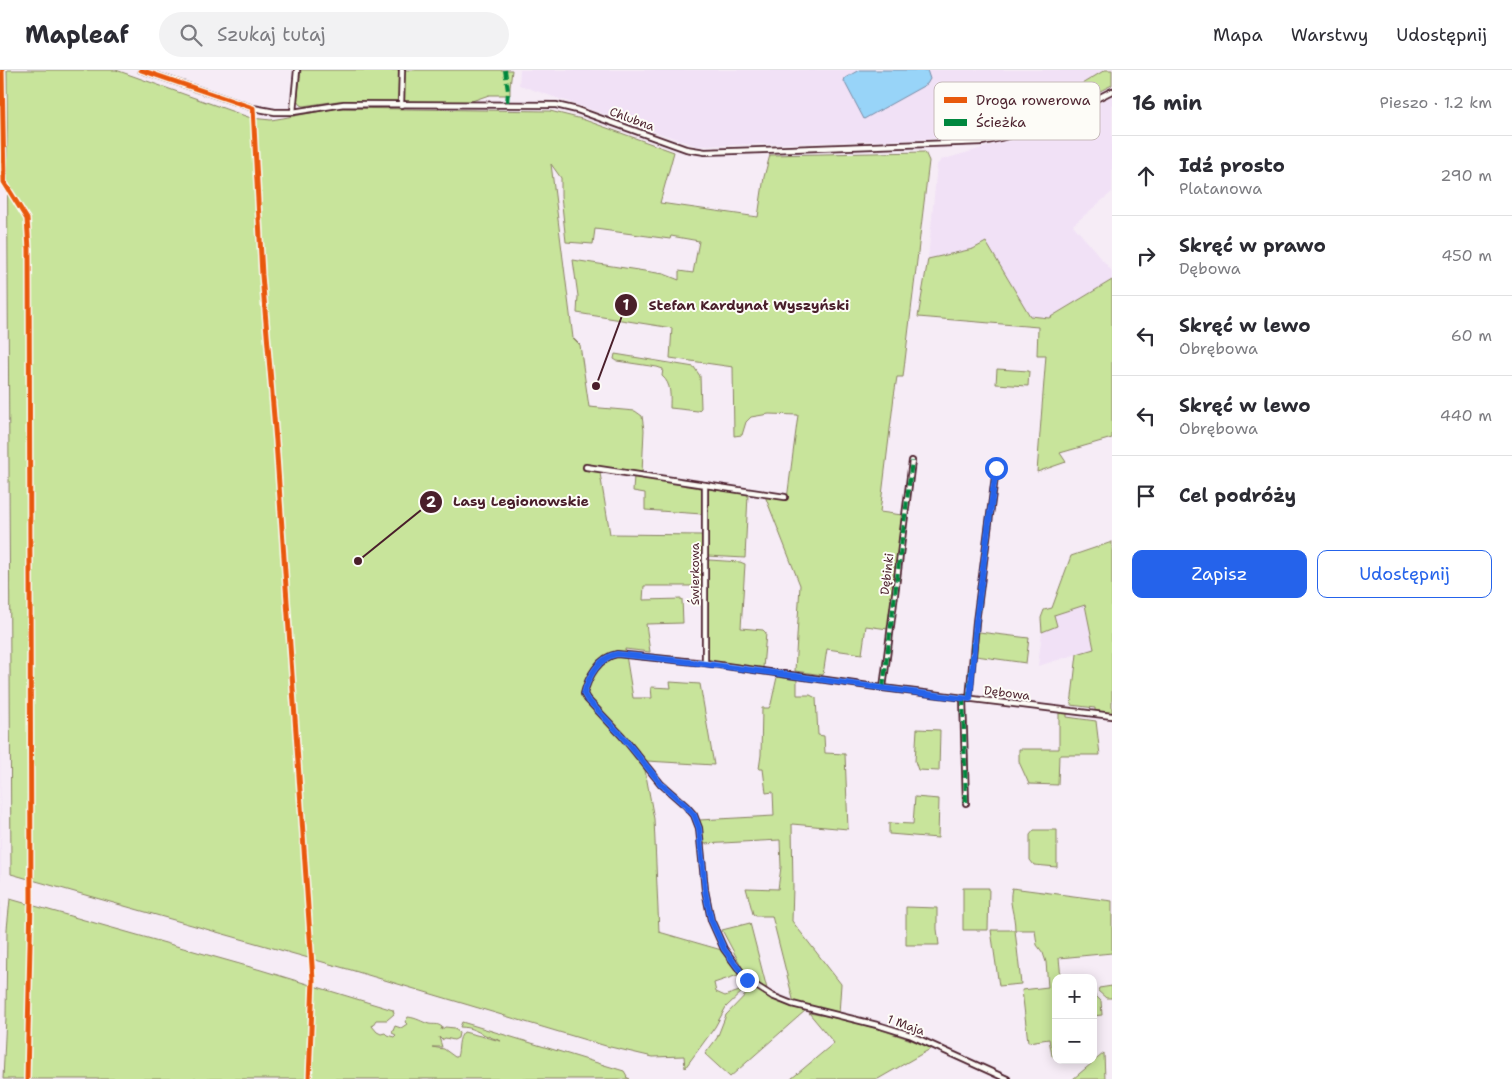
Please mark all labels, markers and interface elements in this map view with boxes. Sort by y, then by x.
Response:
search box [159,12,509,57]
text: Mapleaf [25,19,129,51]
icon: search [177,21,205,49]
text: Szukaj tutaj [217,22,326,47]
text: Mapa [1213,23,1263,47]
text: Warstwy [1291,23,1368,47]
text: Udostępnij [1396,23,1487,47]
legend [934,82,1100,140]
text: 16 min [1132,89,1202,117]
text: Droga rowerowa [976,91,1091,109]
text: Pieszo · 1.2 km [1380,92,1492,113]
street label: Chlubna [607,104,657,135]
text: Ścieżka [976,113,1026,131]
text: Idź prosto [1179,153,1285,178]
icon: ahead [1132,162,1160,190]
text: 290 m [1440,165,1492,186]
text: Platanowa [1179,178,1262,199]
text: Skręć w prawo [1179,233,1326,258]
icon: right [1132,242,1160,270]
text: 450 m [1441,245,1492,266]
text: Dębowa [1179,258,1241,279]
callout: Stefan Kardynał Wyszyński [614,290,860,319]
text: 1 [623,295,630,315]
text: Stefan Kardynał Wyszyński [649,296,849,314]
text: Skręć w lewo [1179,313,1311,338]
icon: left [1132,322,1160,350]
text: 60 m [1451,325,1492,346]
text: Obrębowa [1179,338,1258,359]
text: Skręć w lewo [1179,393,1311,418]
icon: left [1132,402,1160,430]
text: 440 m [1440,405,1492,426]
text: Obrębowa [1179,418,1258,439]
route start [985,457,1008,480]
icon: arrive [1132,482,1160,510]
text: Cel podróży [1179,483,1296,508]
callout: Lasy Legionowskie [418,487,599,516]
text: 2 [426,492,437,512]
text: Lasy Legionowskie [453,492,589,510]
street label: Świerkowa [687,542,703,605]
button: Zapisz [1132,550,1307,598]
button: Udostępnij [1317,550,1492,598]
street label: Dębinki [877,552,897,596]
street label: Dębowa [983,682,1032,704]
route end [736,969,759,992]
map controls [1052,974,1097,1064]
button: + [1052,974,1097,1019]
street label: 1 Maja [885,1011,927,1039]
button: − [1052,1019,1097,1064]

